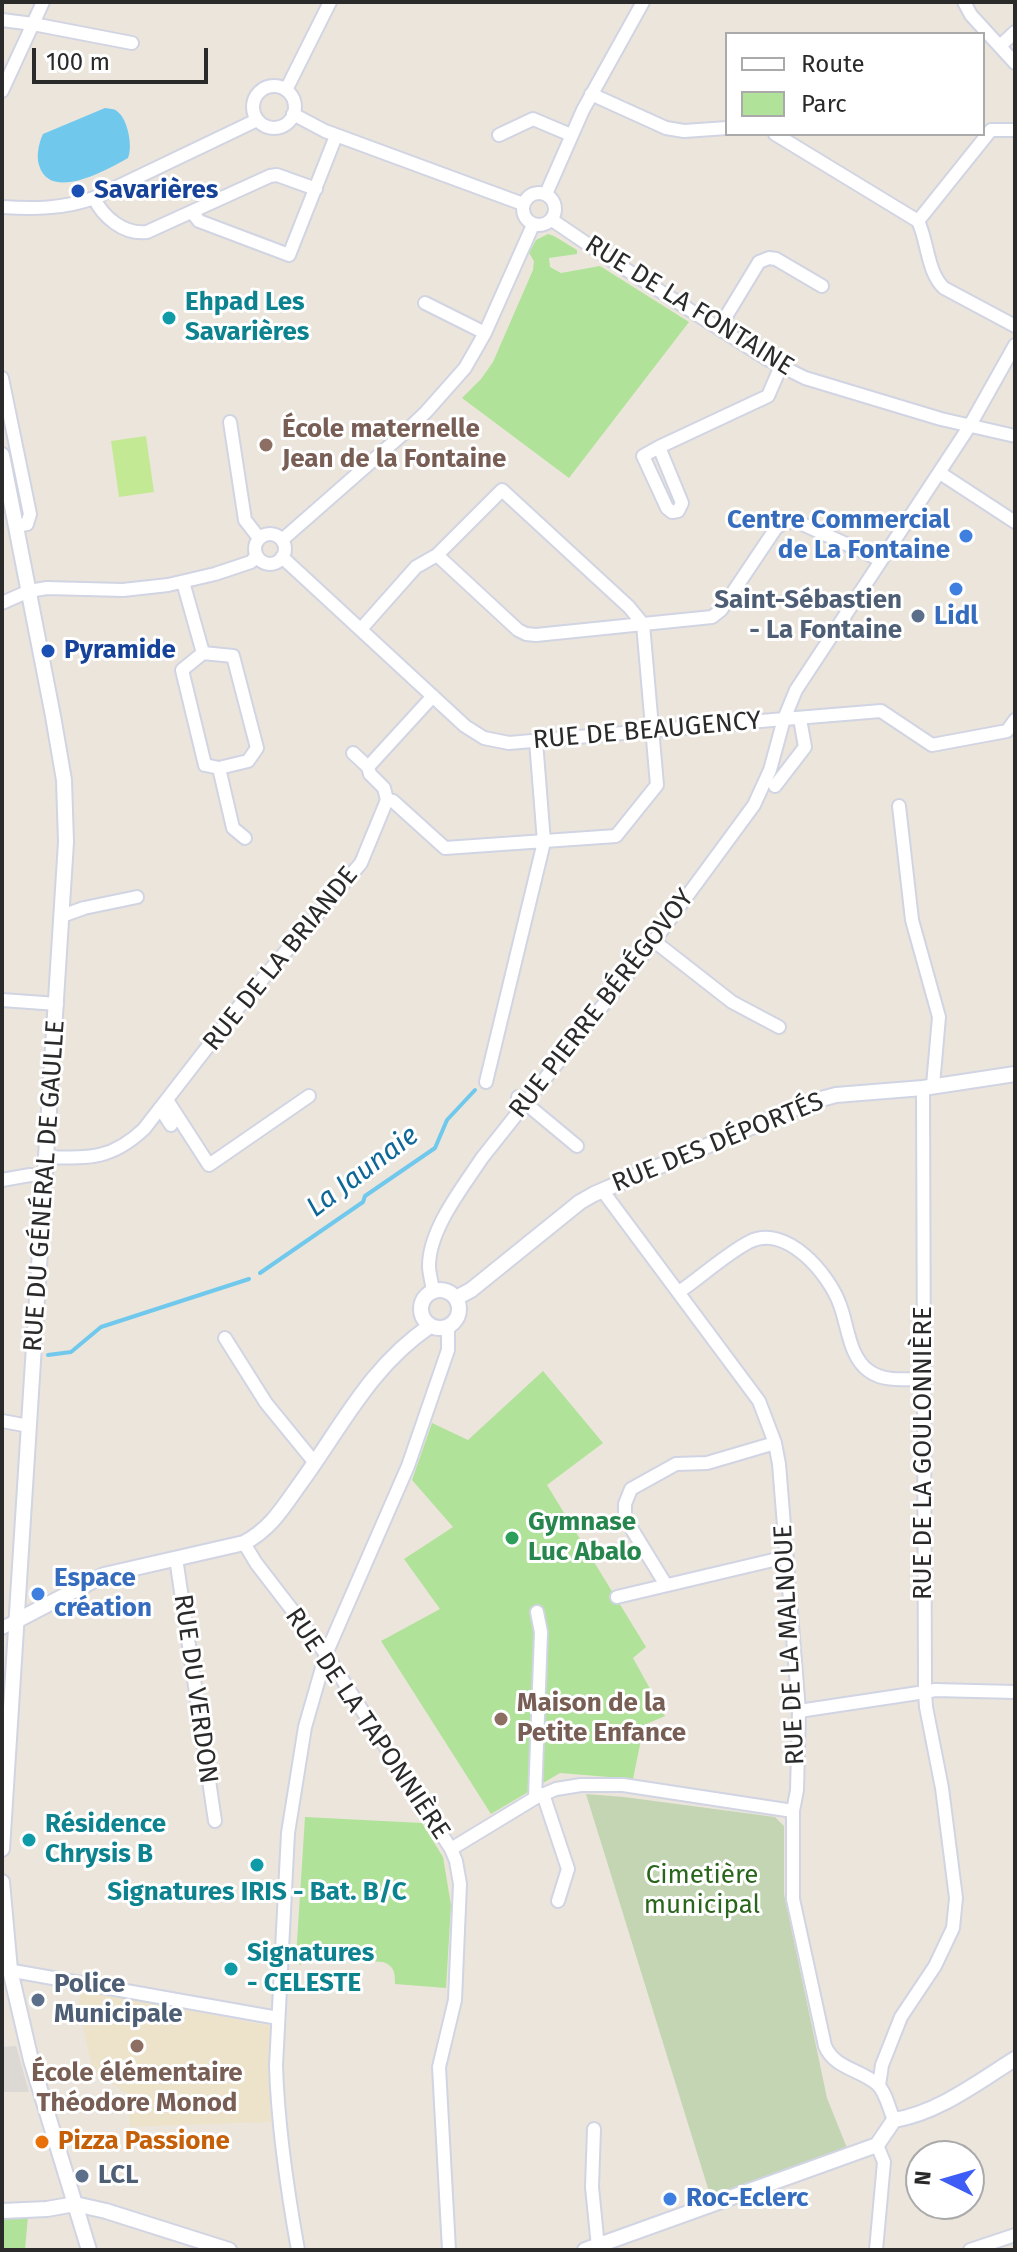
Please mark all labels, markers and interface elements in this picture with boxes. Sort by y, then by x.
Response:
scale bar [36,32,212,82]
legend [725,32,985,136]
text: 100 m [46,48,110,76]
text: Route [801,50,865,78]
text: Parc [801,90,847,118]
place label: Savarières [94,175,218,207]
marker: Savarières [69,182,87,200]
street label: RUE DE LA FONTAINE [579,229,799,383]
place label: Ehpad Les Savarières [185,287,309,348]
marker: Ehpad Les Savarières [160,309,178,327]
place label: École maternelle Jean de la Fontaine [282,414,506,476]
marker: École maternelle Jean de la Fontaine [257,436,275,454]
place label: Centre Commercial de La Fontaine [727,505,950,566]
marker: Centre Commercial de La Fontaine [957,527,975,545]
marker: Lidl [947,580,965,598]
place label: Saint-Sébastien - La Fontaine [714,585,902,646]
place label: Lidl [934,601,978,633]
marker: Saint-Sébastien - La Fontaine [909,607,927,625]
place label: Pyramide [64,635,176,667]
marker: Pyramide [39,642,57,660]
street label: RUE DE BEAUGENCY [531,705,763,757]
street label: RUE DE LA BRIANDE [197,860,365,1058]
street label: RUE PIERRE BÉRÉGOVOY [503,883,701,1125]
street label: RUE DU GÉNÉRAL DE GAULLE [18,1019,72,1353]
street label: RUE DES DÉPORTÉS [608,1086,828,1200]
water label: La Jaunaie [301,1119,425,1225]
street label: RUE DE LA GOULONNIÈRE [908,1306,940,1600]
place label: Gymnase Luc Abalo [528,1507,642,1568]
street label: RUE DE LA MALNOUE [768,1524,812,1766]
marker: Gymnase Luc Abalo [503,1529,521,1547]
place label: Espace création [54,1563,152,1624]
marker: Espace création [29,1585,47,1603]
street label: RUE DU VERDON [166,1592,224,1786]
street label: RUE DE LA TAPONNIÈRE [278,1602,456,1846]
place label: Maison de la Petite Enfance [517,1688,686,1750]
marker: Maison de la Petite Enfance [492,1710,510,1728]
place label: Résidence Chrysis B [45,1809,166,1870]
marker: Résidence Chrysis B [20,1831,38,1849]
marker: Signatures IRIS - Bat. B/C [248,1856,266,1874]
park label: Cimetière municipal [644,1860,760,1922]
place label: Signatures IRIS - Bat. B/C [107,1877,407,1909]
place label: Signatures - CELESTE [247,1938,374,2000]
marker: Signatures - CELESTE [222,1960,240,1978]
place label: Police Municipale [54,1969,183,2030]
marker: Police Municipale [29,1991,47,2009]
marker: École élémentaire Théodore Monod [128,2037,146,2055]
place label: École élémentaire Théodore Monod [31,2058,243,2120]
place label: Pizza Passione [58,2126,230,2158]
marker: Pizza Passione [33,2133,51,2151]
north arrow [905,2140,985,2220]
place label: LCL [98,2160,139,2192]
marker: LCL [73,2167,91,2185]
text: N [909,2170,937,2186]
place label: Roc-Eclerc [686,2183,809,2215]
marker: Roc-Eclerc [661,2190,679,2208]

